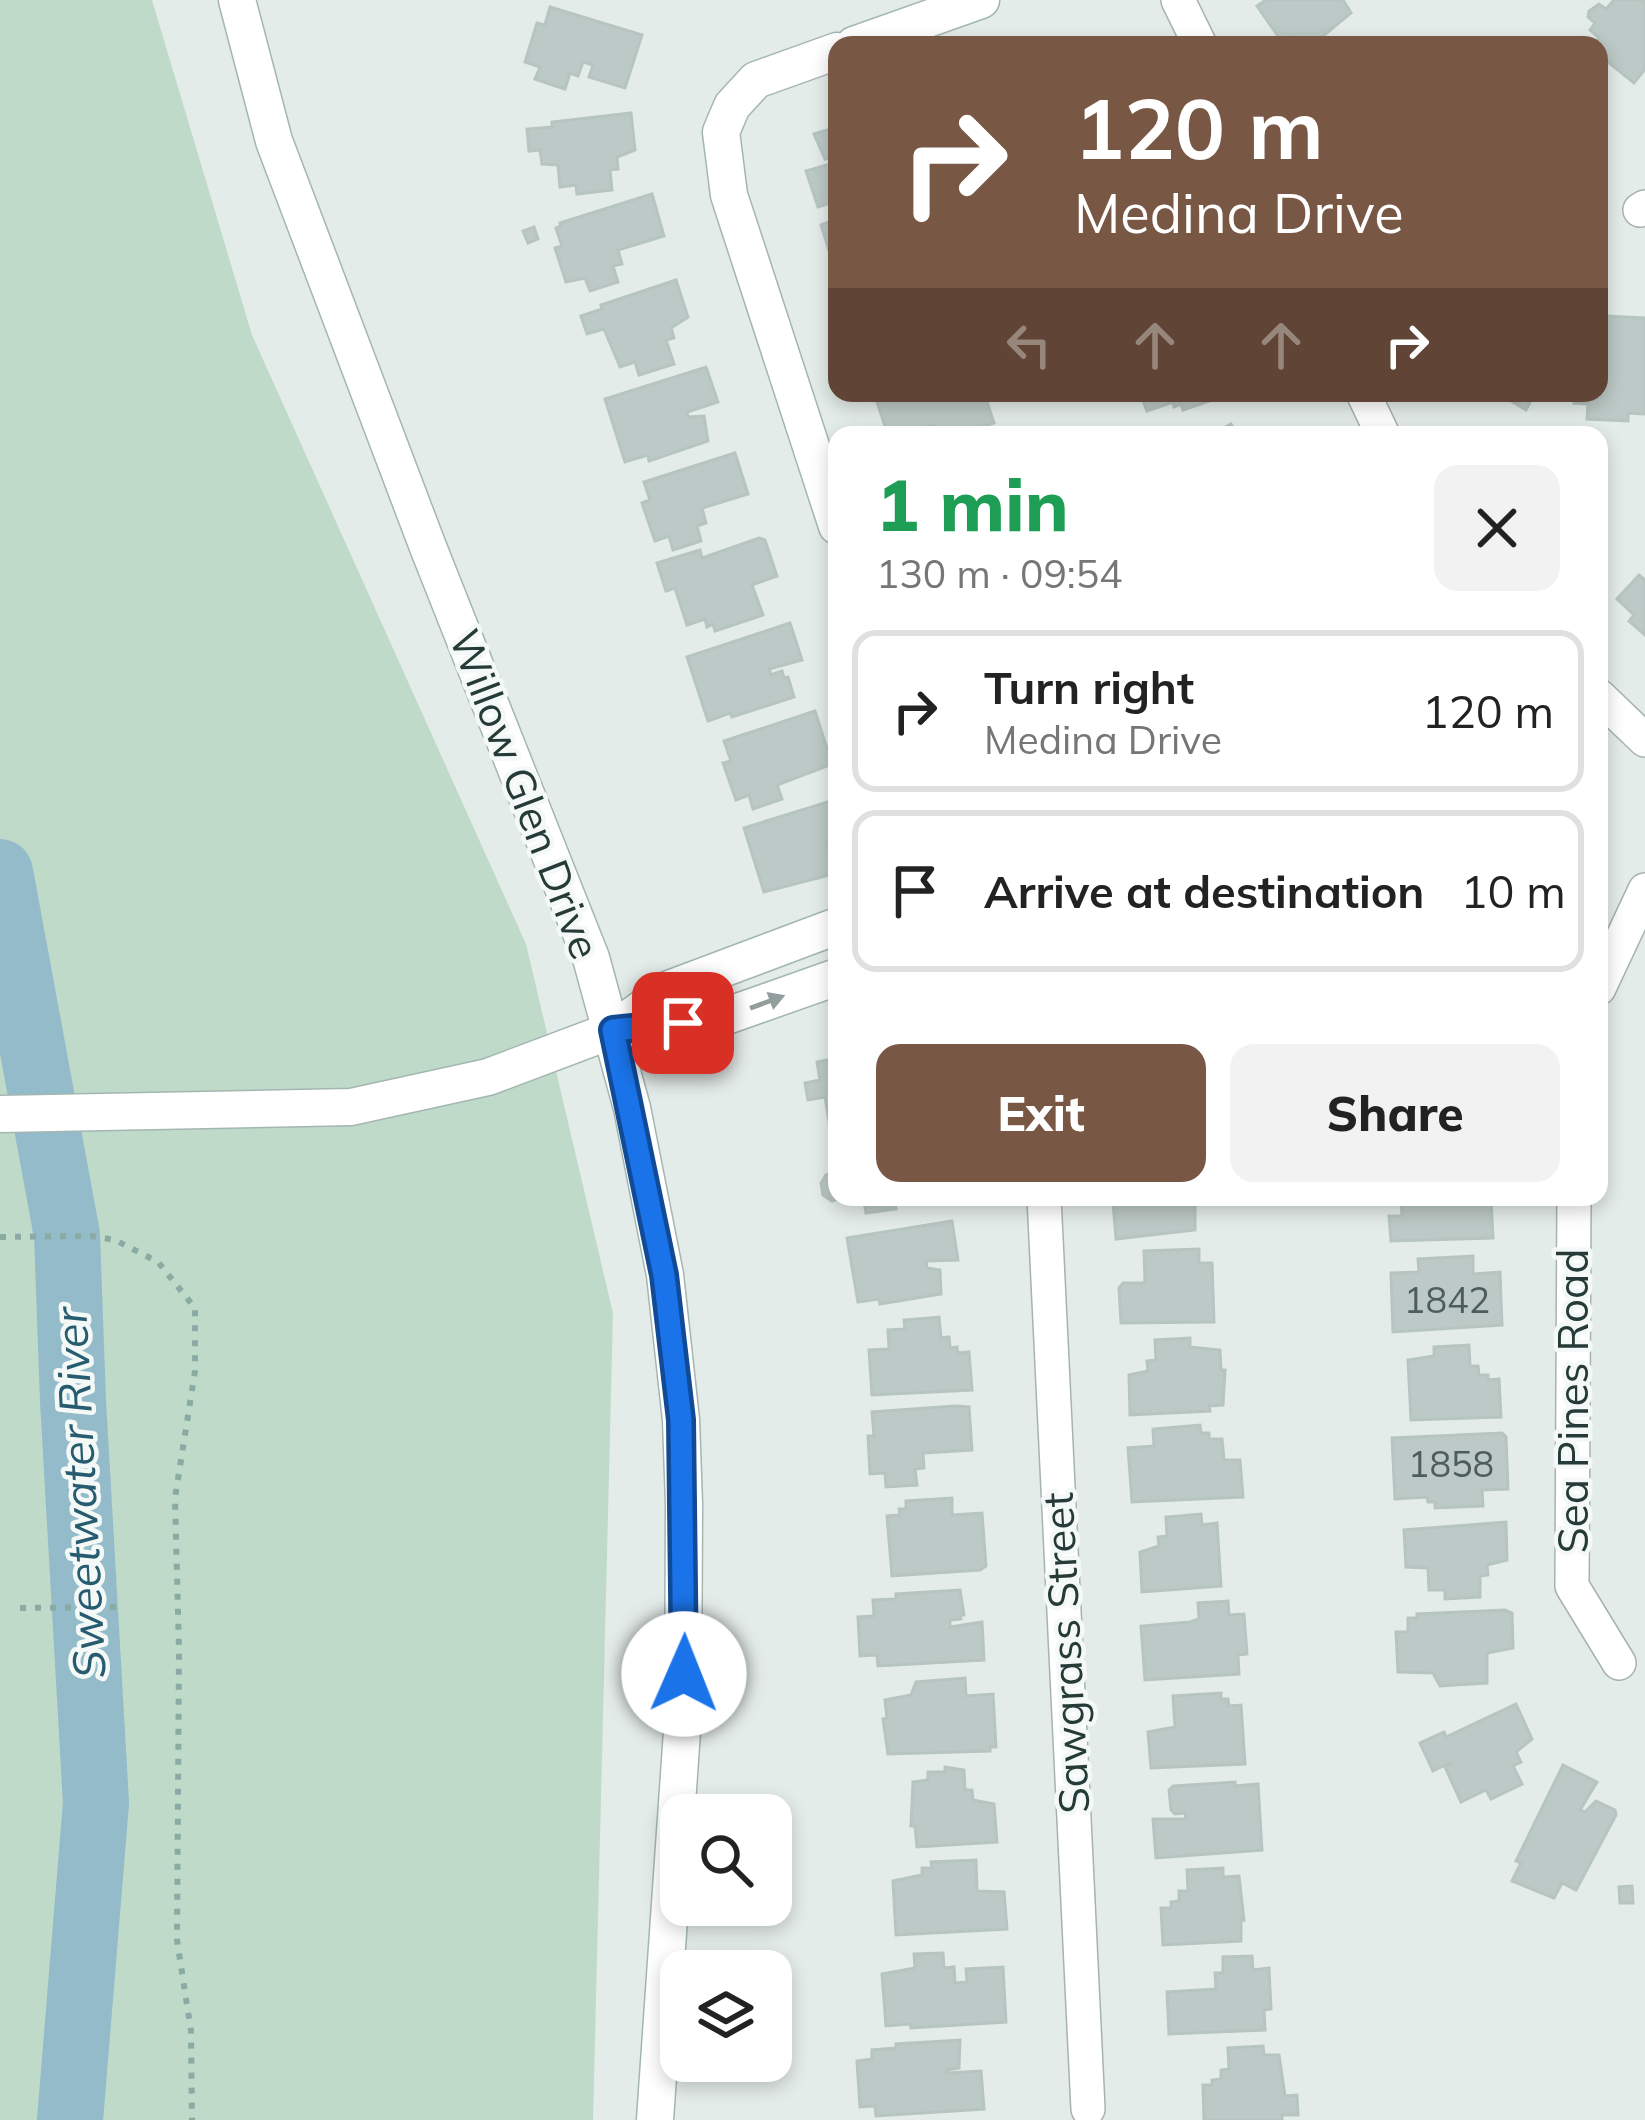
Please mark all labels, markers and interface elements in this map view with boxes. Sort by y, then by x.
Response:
text: 120 m [1074,75,1324,180]
icon: right [876,84,1032,240]
text: Medina Drive [1074,179,1404,247]
icon: left [996,312,1062,378]
icon: ahead [1122,312,1188,378]
icon: ahead [1248,312,1314,378]
icon: right [1374,312,1440,378]
text: 1 min [876,459,1069,549]
button: close [1434,465,1560,591]
text: 130 m · 09:54 [876,549,1122,598]
street label: Willow Glen Drive [438,622,613,966]
text: Turn right [984,659,1194,715]
icon: right [882,678,948,744]
text: 120 m [1422,683,1554,739]
text: Medina Drive [984,715,1222,764]
icon: arrive [882,858,948,924]
text: Arrive at destination [984,863,1424,919]
text: 10 m [1460,863,1566,919]
pin [632,972,734,1074]
icon: arrive [650,990,716,1056]
one-way arrow [750,992,786,1010]
button: Exit [876,1044,1206,1182]
button: Share [1230,1044,1560,1182]
street label: Sea Pines Road [1546,1249,1599,1553]
house number: 1842 [1404,1277,1490,1322]
water label: Sweetwater River [41,1304,117,1680]
house number: 1858 [1408,1441,1494,1486]
street label: Sawgrass Street [1031,1491,1100,1815]
position arrow [621,1611,747,1737]
map controls [660,1794,792,2082]
button: search [660,1794,792,1926]
button: layers [660,1950,792,2082]

